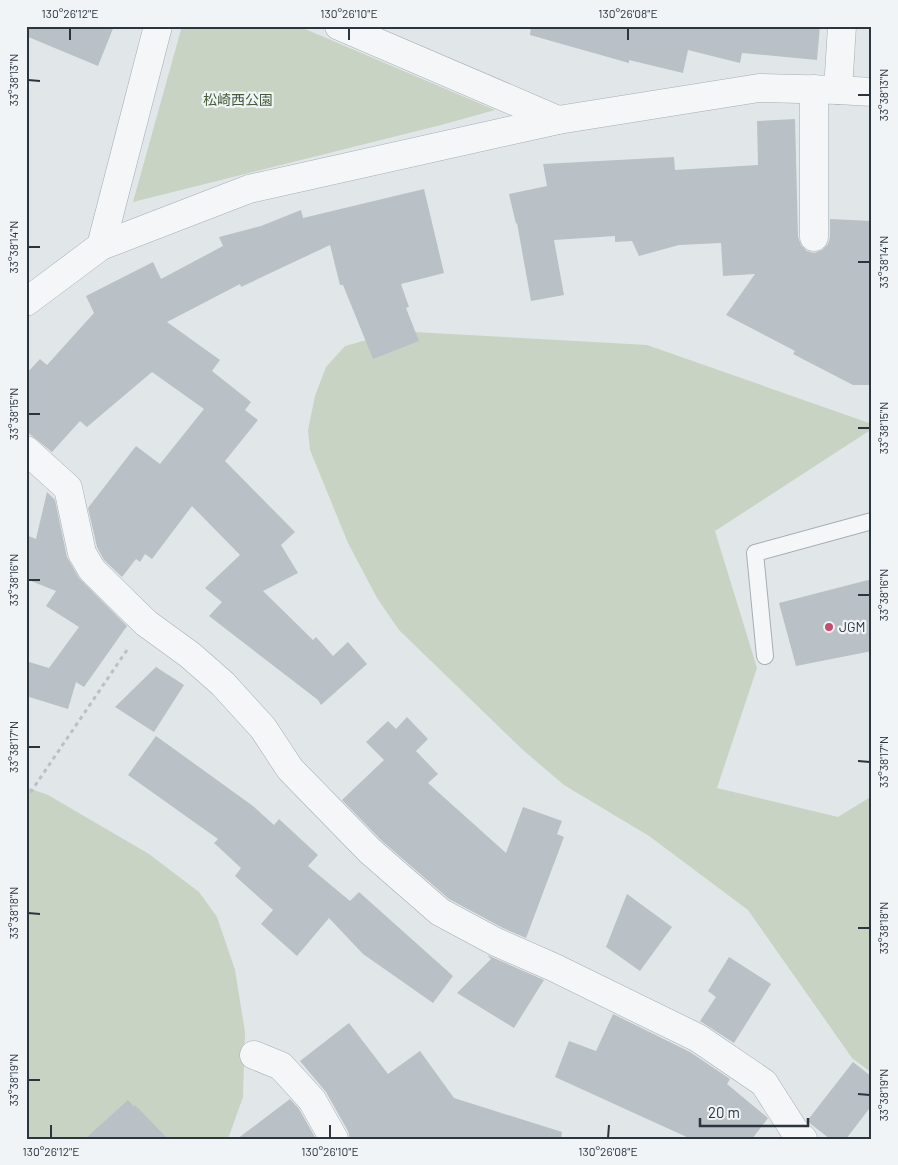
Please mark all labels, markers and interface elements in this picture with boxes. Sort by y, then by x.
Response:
text: 130°26'12"E [42,6,98,20]
text: 130°26'10"E [320,6,378,20]
text: 130°26'08"E [598,6,658,20]
text: 33°38'13"N [6,54,20,106]
text: 33°38'13"N [876,69,890,121]
park label: 松崎西公園 [203,91,273,108]
text: 33°38'14"N [6,221,20,273]
text: 33°38'14"N [876,236,890,288]
text: 33°38'15"N [6,388,20,440]
text: 33°38'15"N [876,402,890,454]
text: 33°38'16"N [6,554,20,606]
text: 33°38'16"N [876,569,890,621]
place label: JGM [839,618,865,635]
marker: JGM [823,621,835,633]
text: 33°38'17"N [6,721,20,773]
text: 33°38'17"N [876,736,890,788]
text: 33°38'18"N [6,887,20,939]
text: 33°38'18"N [876,902,890,954]
text: 33°38'19"N [6,1054,20,1106]
text: 33°38'19"N [876,1069,890,1121]
scale bar [700,1095,808,1127]
text: 20 m [708,1103,740,1121]
text: 130°26'12"E [23,1144,79,1158]
text: 130°26'10"E [301,1144,359,1158]
text: 130°26'08"E [578,1144,638,1158]

